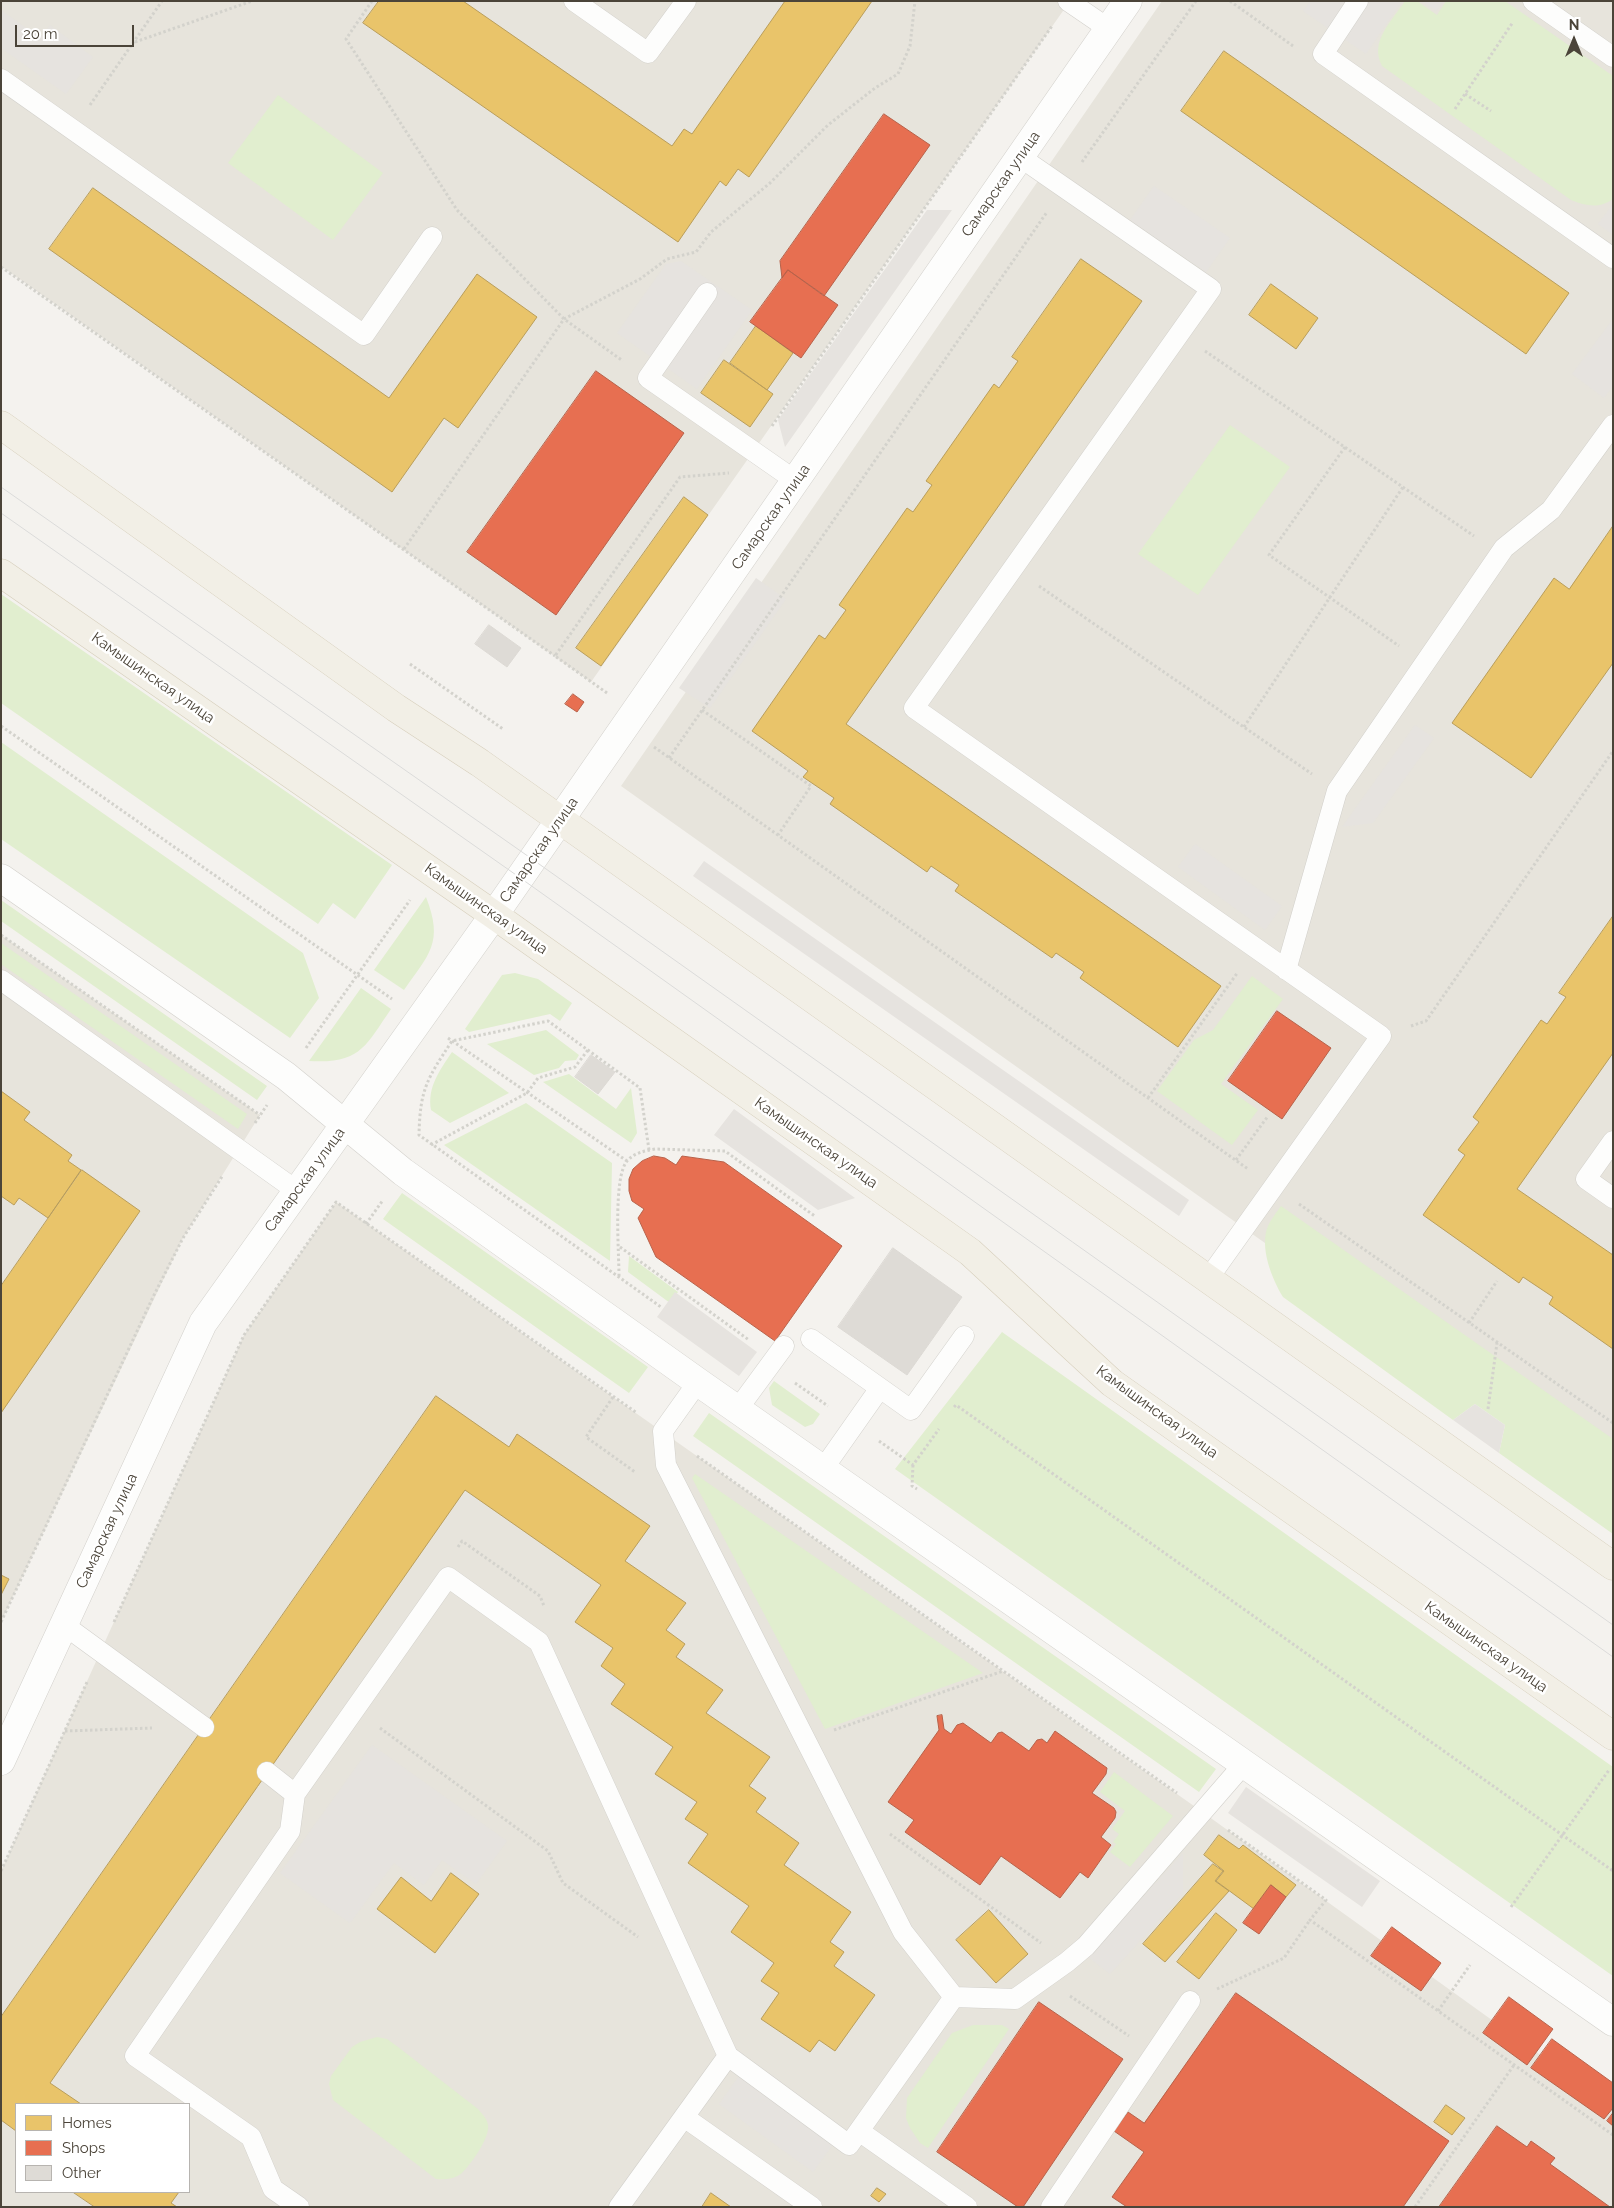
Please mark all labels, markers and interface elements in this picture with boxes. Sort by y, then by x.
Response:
scale bar [18,15,136,47]
north arrow [1549,15,1599,65]
text: N [1569,17,1579,33]
text: 20 m [23,25,58,43]
street label: Самарская улица [958,128,1044,240]
street label: Самарская улица [728,461,814,573]
street label: Камышинская улица [88,629,218,727]
street label: Самарская улица [496,794,582,906]
street label: Камышинская улица [421,860,551,958]
street label: Камышинская улица [751,1094,881,1192]
street label: Самарская улица [261,1124,349,1236]
street label: Камышинская улица [1093,1362,1221,1462]
street label: Самарская улица [73,1471,141,1591]
street label: Камышинская улица [1421,1598,1551,1696]
legend [15,2103,190,2193]
text: Homes [62,2114,112,2132]
text: Shops [62,2139,105,2157]
text: Other [62,2164,101,2182]

